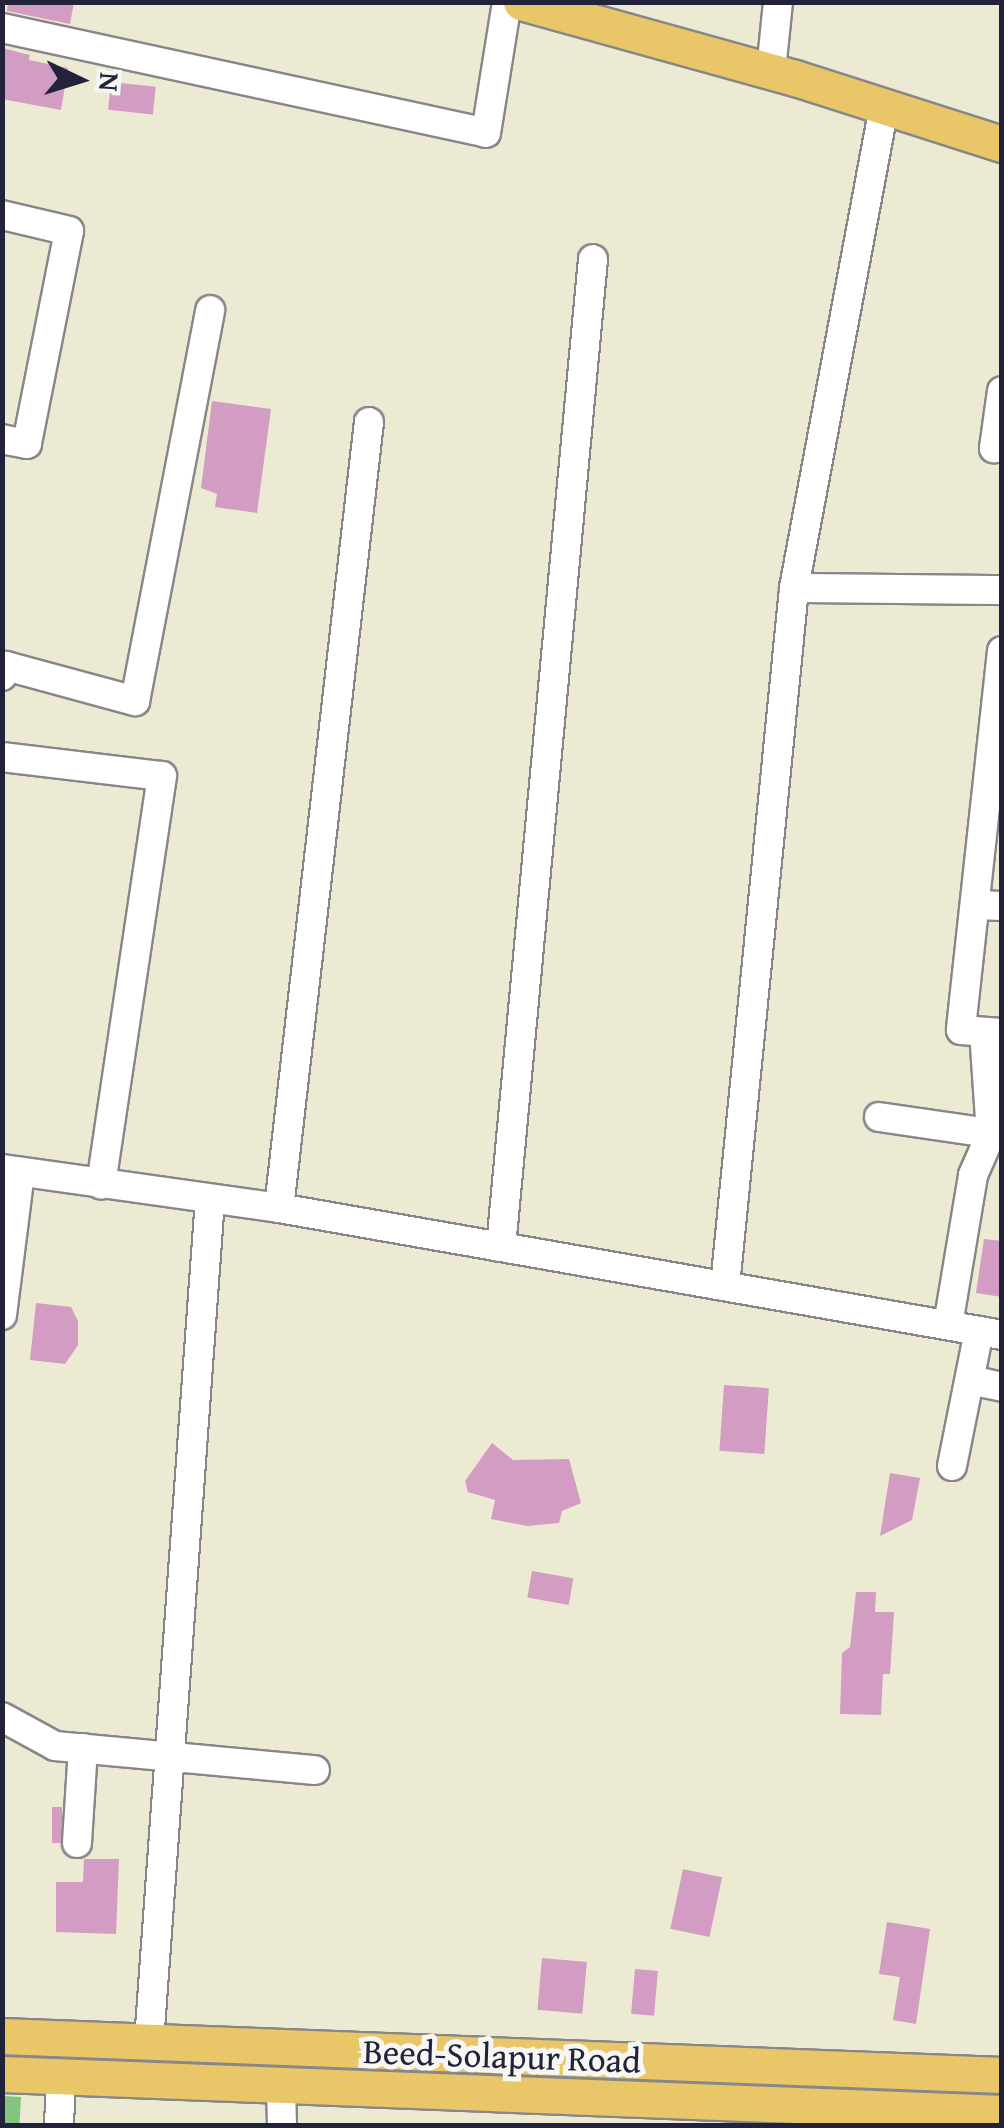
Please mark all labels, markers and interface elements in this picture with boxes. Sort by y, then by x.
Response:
north arrow [30,30,130,130]
text: N [89,71,132,93]
street label: Beed-Solapur Road [362,2030,642,2082]

